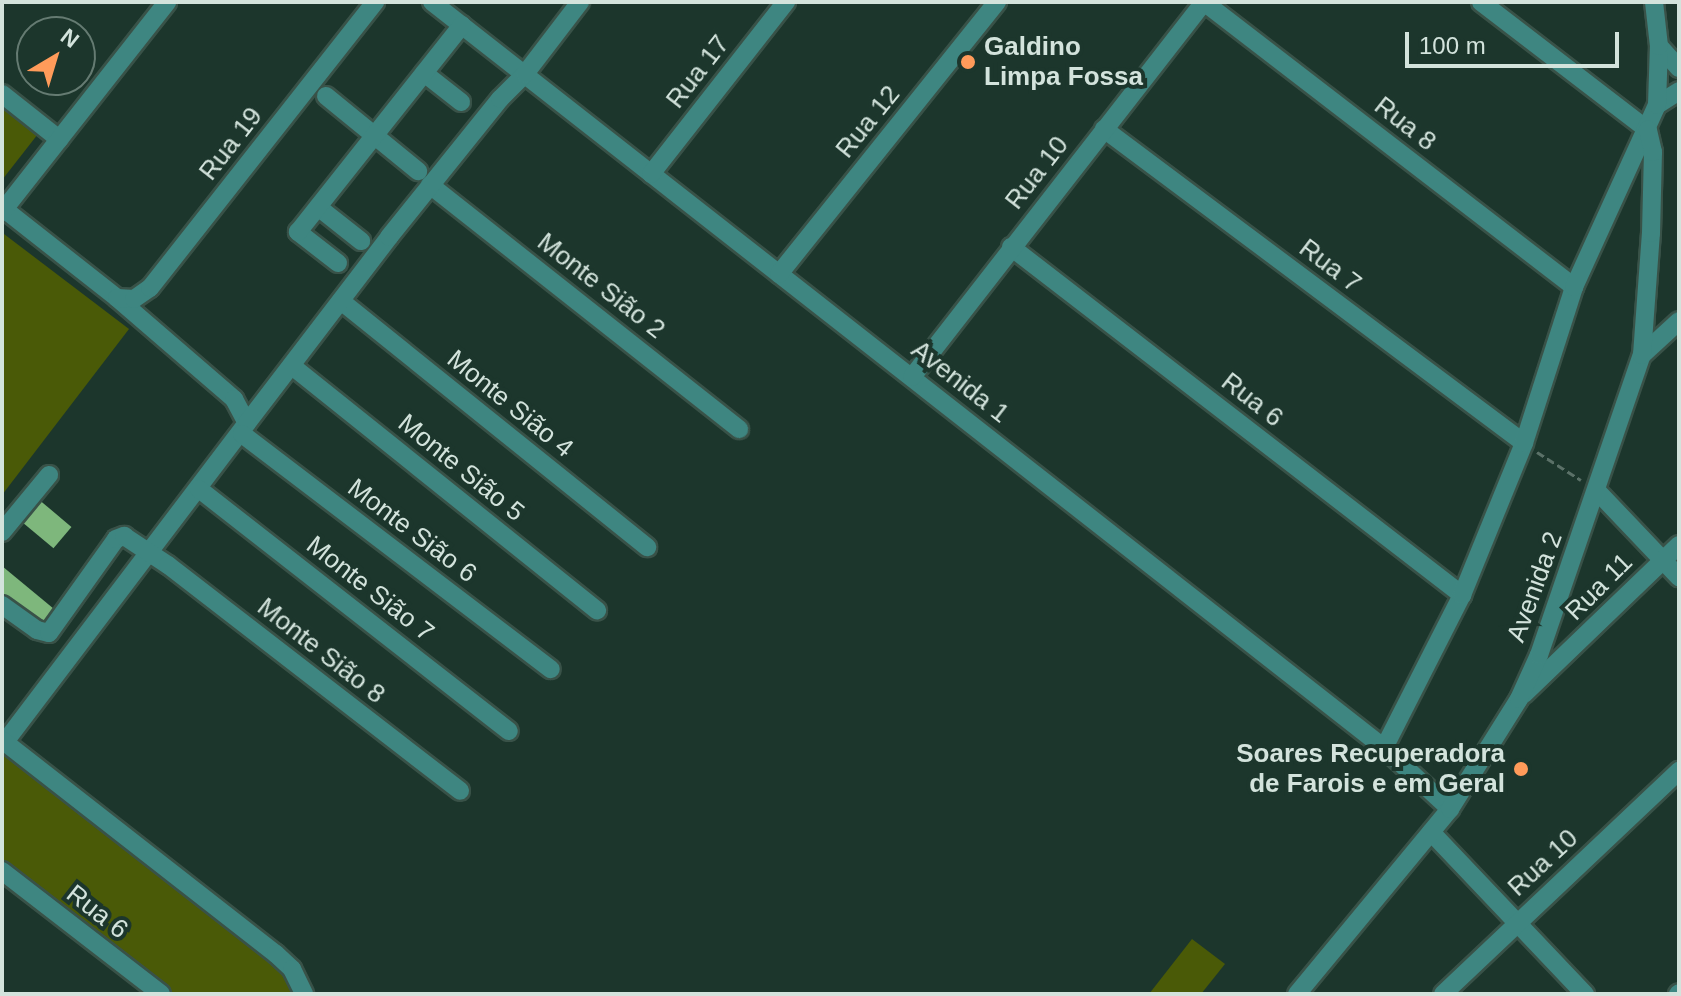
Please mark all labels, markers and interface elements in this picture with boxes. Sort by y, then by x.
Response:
north arrow [16,16,96,96]
scale bar [1409,16,1623,66]
text: N [56,24,84,53]
street label: Rua 17 [660,29,736,115]
place label: Galdino Limpa Fossa [984,31,1143,92]
text: 100 m [1419,32,1486,59]
marker: Galdino Limpa Fossa [959,53,977,71]
street label: Rua 12 [829,80,907,164]
street label: Rua 8 [1368,90,1442,158]
street label: Rua 19 [193,101,269,187]
street label: Rua 10 [999,130,1075,216]
street label: Monte Sião 2 [531,227,671,345]
street label: Rua 7 [1293,233,1367,299]
street label: Avenida 1 [905,334,1015,430]
street label: Monte Sião 4 [441,344,579,464]
street label: Rua 6 [1215,366,1289,434]
street label: Monte Sião 5 [392,408,530,528]
street label: Monte Sião 6 [341,472,483,590]
street label: Avenida 2 [1501,528,1569,646]
street label: Monte Sião 7 [300,530,440,648]
street label: Rua 11 [1559,547,1639,627]
street label: Monte Sião 8 [251,592,391,710]
place label: Soares Recuperadora de Farois e em Geral [1236,738,1505,800]
marker: Soares Recuperadora de Farois e em Geral [1512,760,1530,778]
street label: Rua 10 [1502,823,1584,903]
street label: Rua 6 [60,878,134,946]

